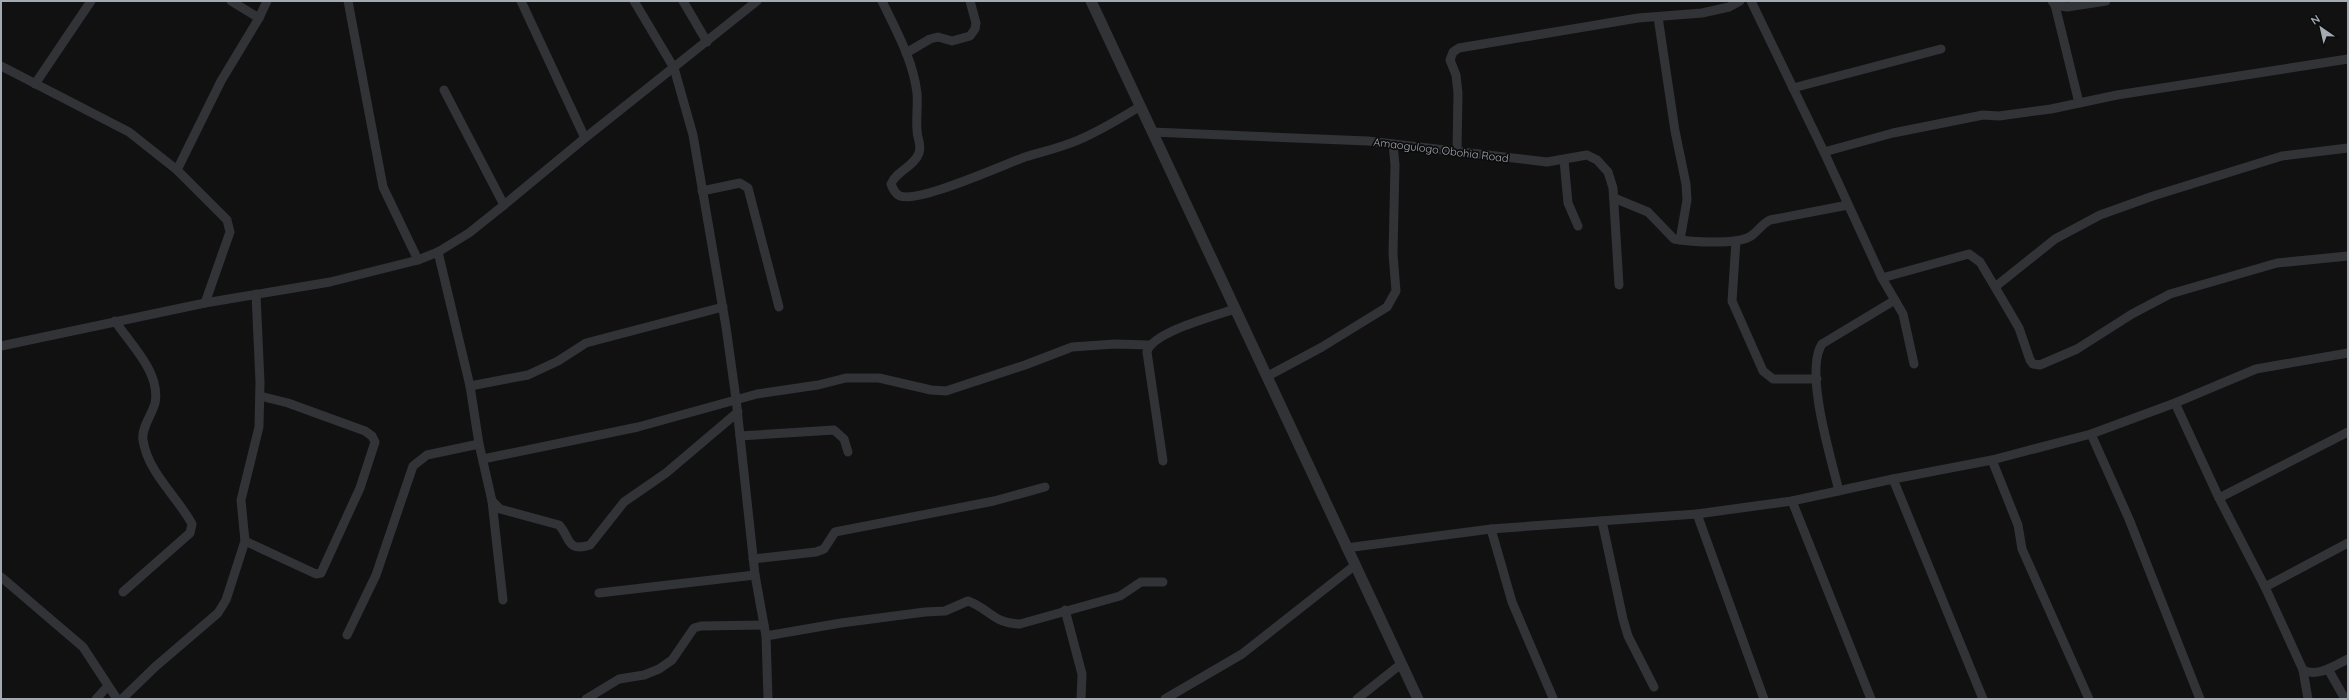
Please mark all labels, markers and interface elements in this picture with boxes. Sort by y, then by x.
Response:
north arrow [2301,8,2341,48]
text: N [2308,12,2323,28]
street label: Amaogulogo Obohia Road [1373,135,1509,165]

